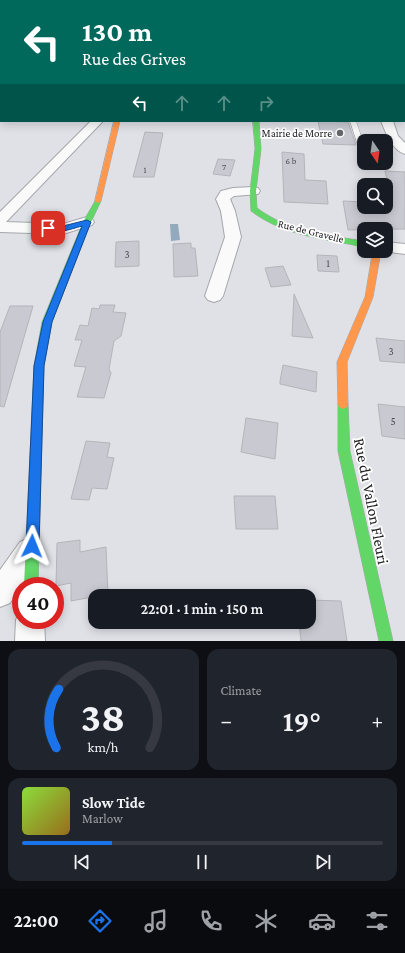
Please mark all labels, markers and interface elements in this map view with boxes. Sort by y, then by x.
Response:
icon: left [16,16,68,68]
text: 130 m [82,16,152,47]
text: Rue des Grives [82,49,186,69]
icon: left [129,92,151,114]
icon: ahead [171,92,193,114]
icon: ahead [213,92,235,114]
icon: right [255,92,277,114]
place label: Mairie de Morre [262,127,332,139]
marker: Mairie de Morre [335,128,345,138]
north arrow [357,134,393,170]
map controls [357,134,393,258]
house number: 6 b [286,156,297,166]
house number: 7 [222,162,226,172]
house number: 1 [144,165,147,175]
button: search [357,178,393,214]
pin [31,211,65,245]
icon: arrive [37,217,59,239]
street label: Rue de Gravelle [277,217,345,245]
button: layers [357,222,393,258]
house number: 3 [124,248,130,260]
house number: 1 [326,257,330,269]
house number: 3 [388,345,394,357]
house number: 5 [390,415,396,427]
street label: Rue du Vallon Fleuri [351,436,392,566]
position arrow [11,525,53,567]
speed limit sign: 40 [12,577,64,629]
text: 22:01 · 1 min · 150 m [141,601,263,617]
text: Climate [221,683,261,698]
text: 38 [81,693,126,739]
text: 19° [283,704,321,737]
text: − [221,708,232,733]
text: + [371,708,383,733]
text: km/h [88,738,119,754]
text: Slow Tide [82,795,145,811]
text: Marlow [82,811,123,826]
icon: previous [71,851,93,873]
icon: pause [191,851,213,873]
icon: next [312,851,334,873]
icon: directions [86,907,114,935]
icon: music [142,907,170,935]
icon: phone [197,907,225,935]
icon: climate [252,907,280,935]
icon: car [308,907,336,935]
icon: filters [363,907,391,935]
text: 22:00 [14,911,59,931]

